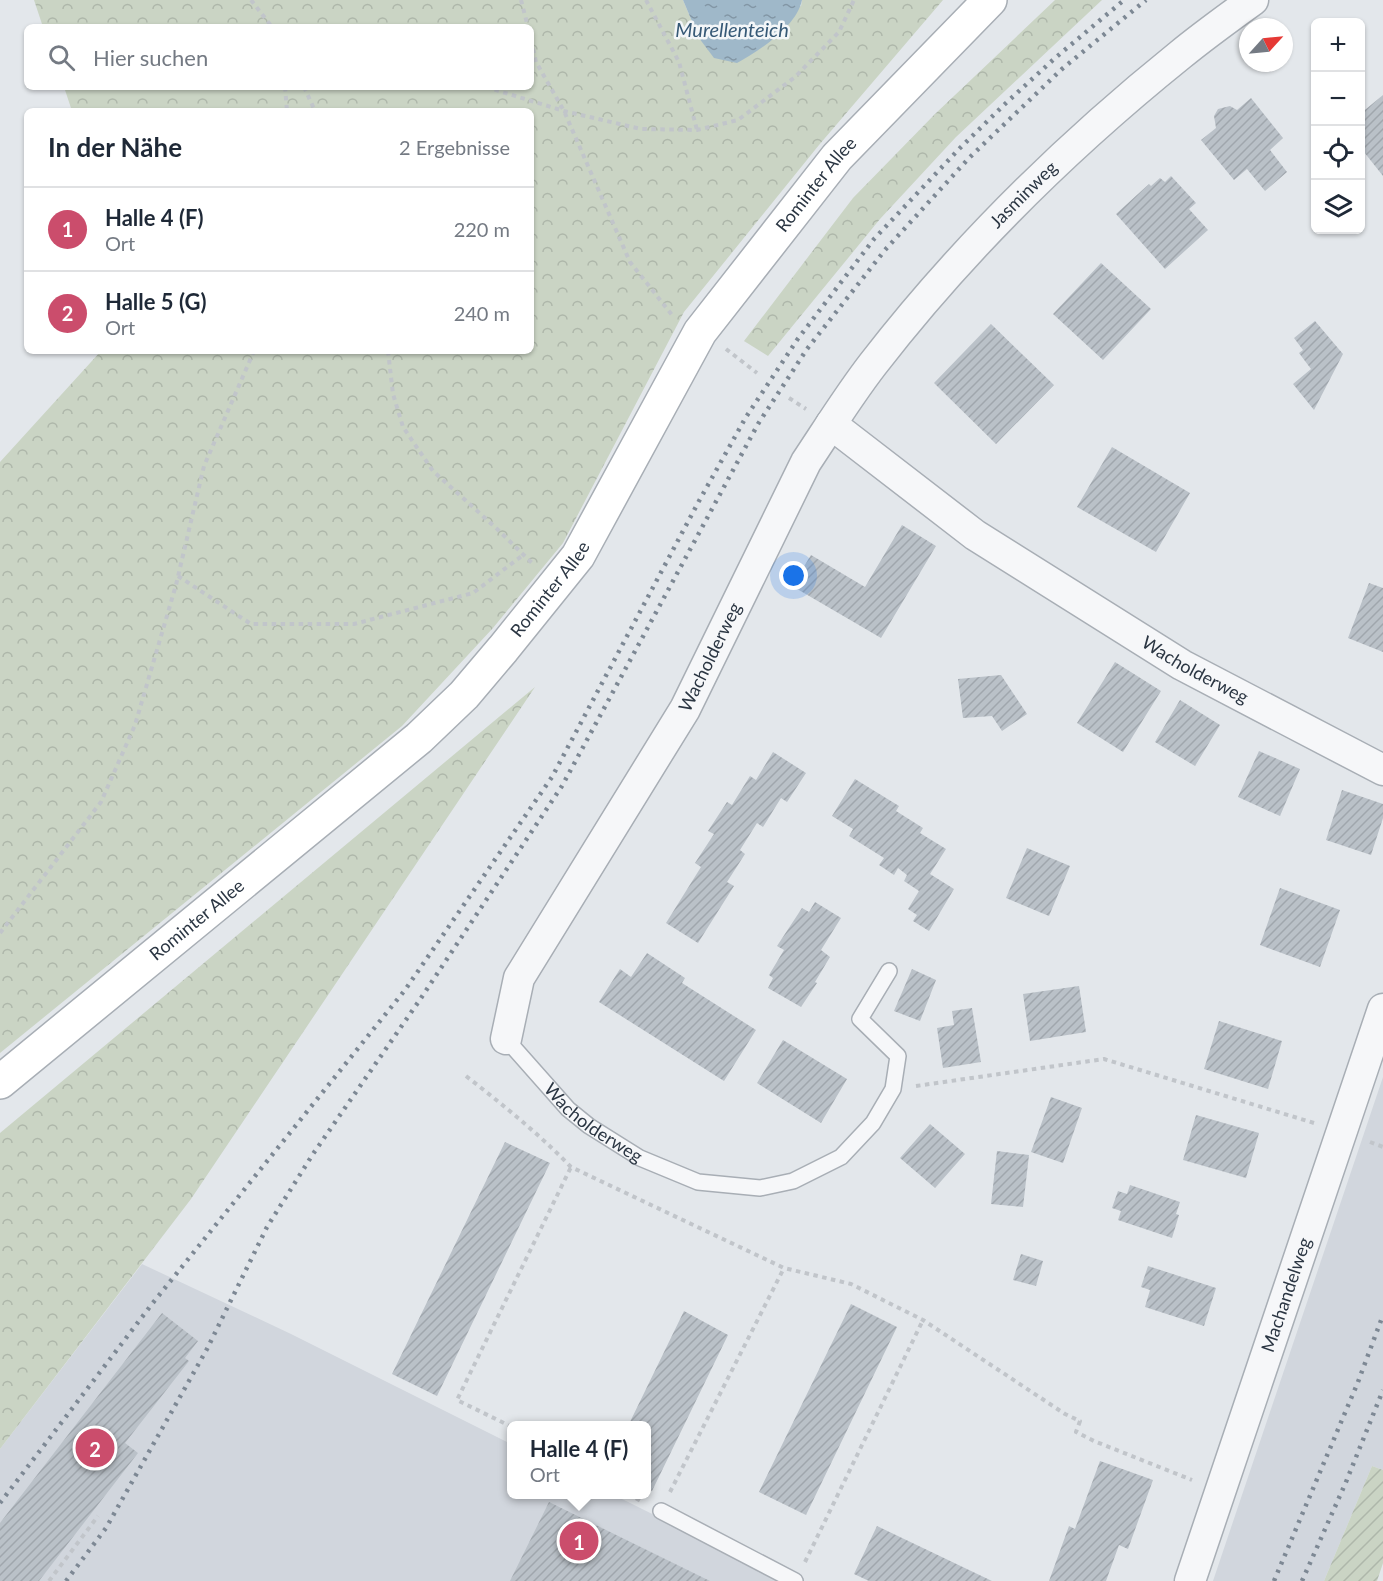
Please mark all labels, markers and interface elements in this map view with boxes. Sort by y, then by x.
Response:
water label: Murellenteich [675,17,789,41]
north arrow [1239,18,1293,72]
map controls [1311,18,1365,234]
button: + [1311,18,1365,72]
search box [24,24,534,90]
icon: search [45,41,78,74]
text: Hier suchen [93,44,208,71]
button: − [1311,72,1365,126]
button: locate [1311,126,1365,180]
text: In der Nähe [48,131,182,163]
street label: Rominter Allee [771,132,861,236]
text: 2 Ergebnisse [399,135,510,159]
street label: Jasminweg [985,156,1061,232]
button: layers [1311,180,1365,234]
text: Halle 4 (F) [105,204,204,231]
text: 1 [62,217,73,241]
text: 220 m [454,217,510,241]
text: Ort [105,231,135,255]
text: Halle 5 (G) [105,288,207,315]
text: 2 [62,301,73,325]
text: 240 m [454,301,510,325]
text: Ort [105,315,135,339]
street label: Rominter Allee [505,537,594,641]
your location [779,561,808,590]
street label: Wacholderweg [673,599,745,715]
street label: Wacholderweg [1138,631,1252,708]
street label: Rominter Allee [145,874,248,965]
street label: Wacholderweg [540,1078,647,1167]
street label: Machandelweg [1256,1234,1315,1355]
popup [507,1421,651,1499]
pin: 2 [76,1426,115,1470]
text: Halle 4 (F) [530,1435,628,1462]
text: Ort [530,1462,560,1486]
pin: 1 [560,1518,598,1564]

